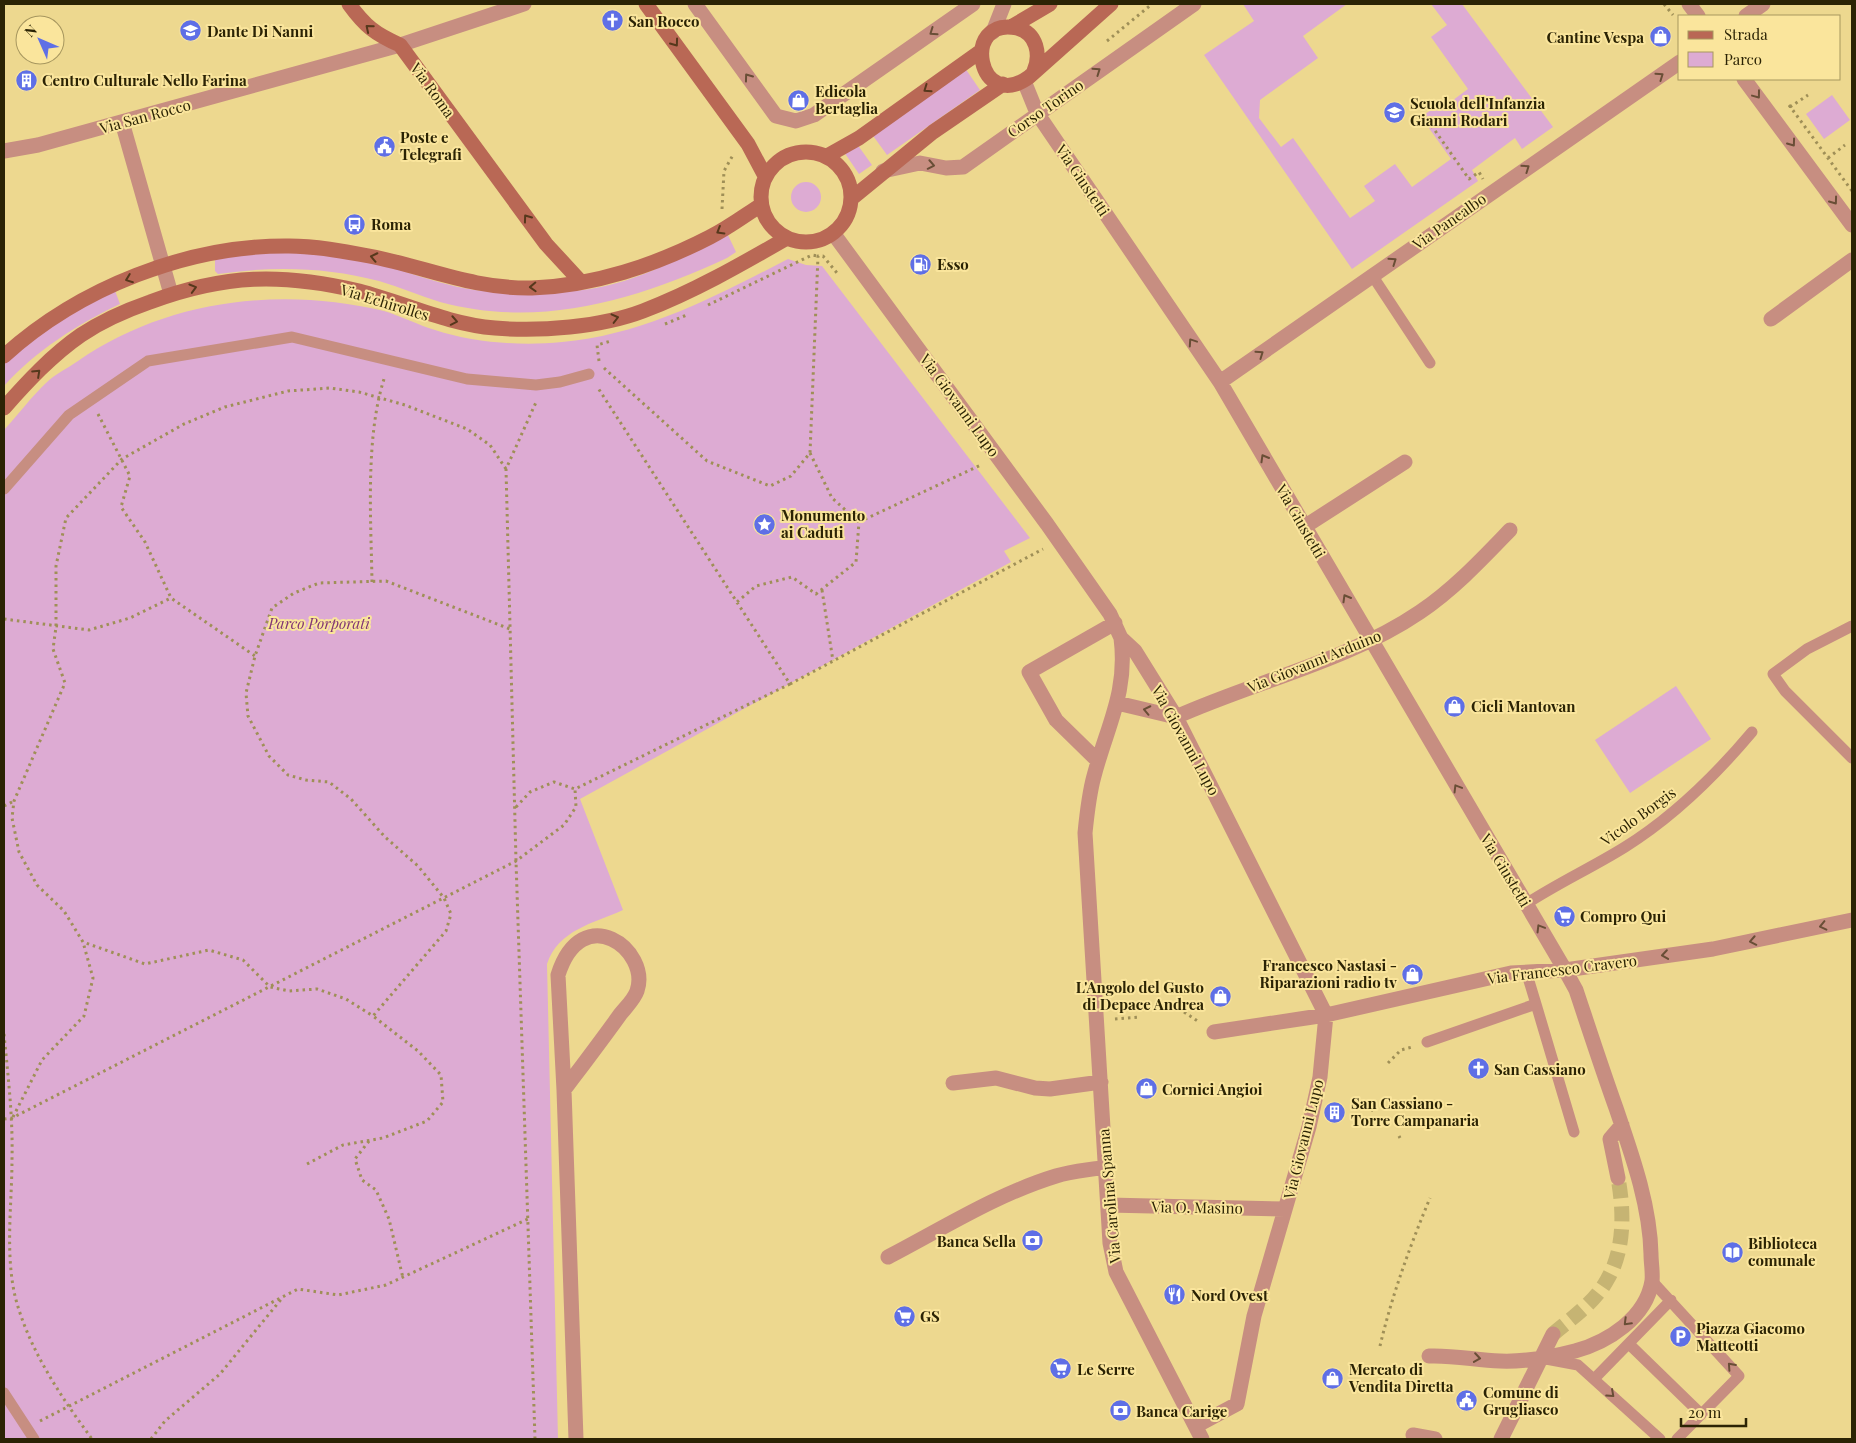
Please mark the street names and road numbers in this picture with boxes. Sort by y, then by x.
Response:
street label: Via Roma [406,58,460,122]
street label: Corso Torino [1003,74,1087,142]
street label: Via San Rocco [96,94,193,138]
street label: Via Giustetti [1051,140,1115,220]
street label: Via Panealbo [1407,188,1490,254]
street label: Via Echirolles [337,279,432,325]
street label: Via Giovanni Lupo [915,349,1004,461]
street label: Via Giustetti [1271,480,1330,562]
street label: Via Giovanni Arduino [1243,625,1384,697]
street label: Via Giovanni Lupo [1147,681,1224,799]
street label: Vicolo Borgis [1596,782,1680,851]
street label: Via Giustetti [1476,829,1536,911]
street label: Via Francesco Cravero [1485,950,1638,988]
street label: Via Giovanni Lupo [1278,1077,1328,1202]
street label: Via Carolina Spanna [1093,1127,1125,1265]
street label: Via O. Masino [1150,1196,1243,1218]

